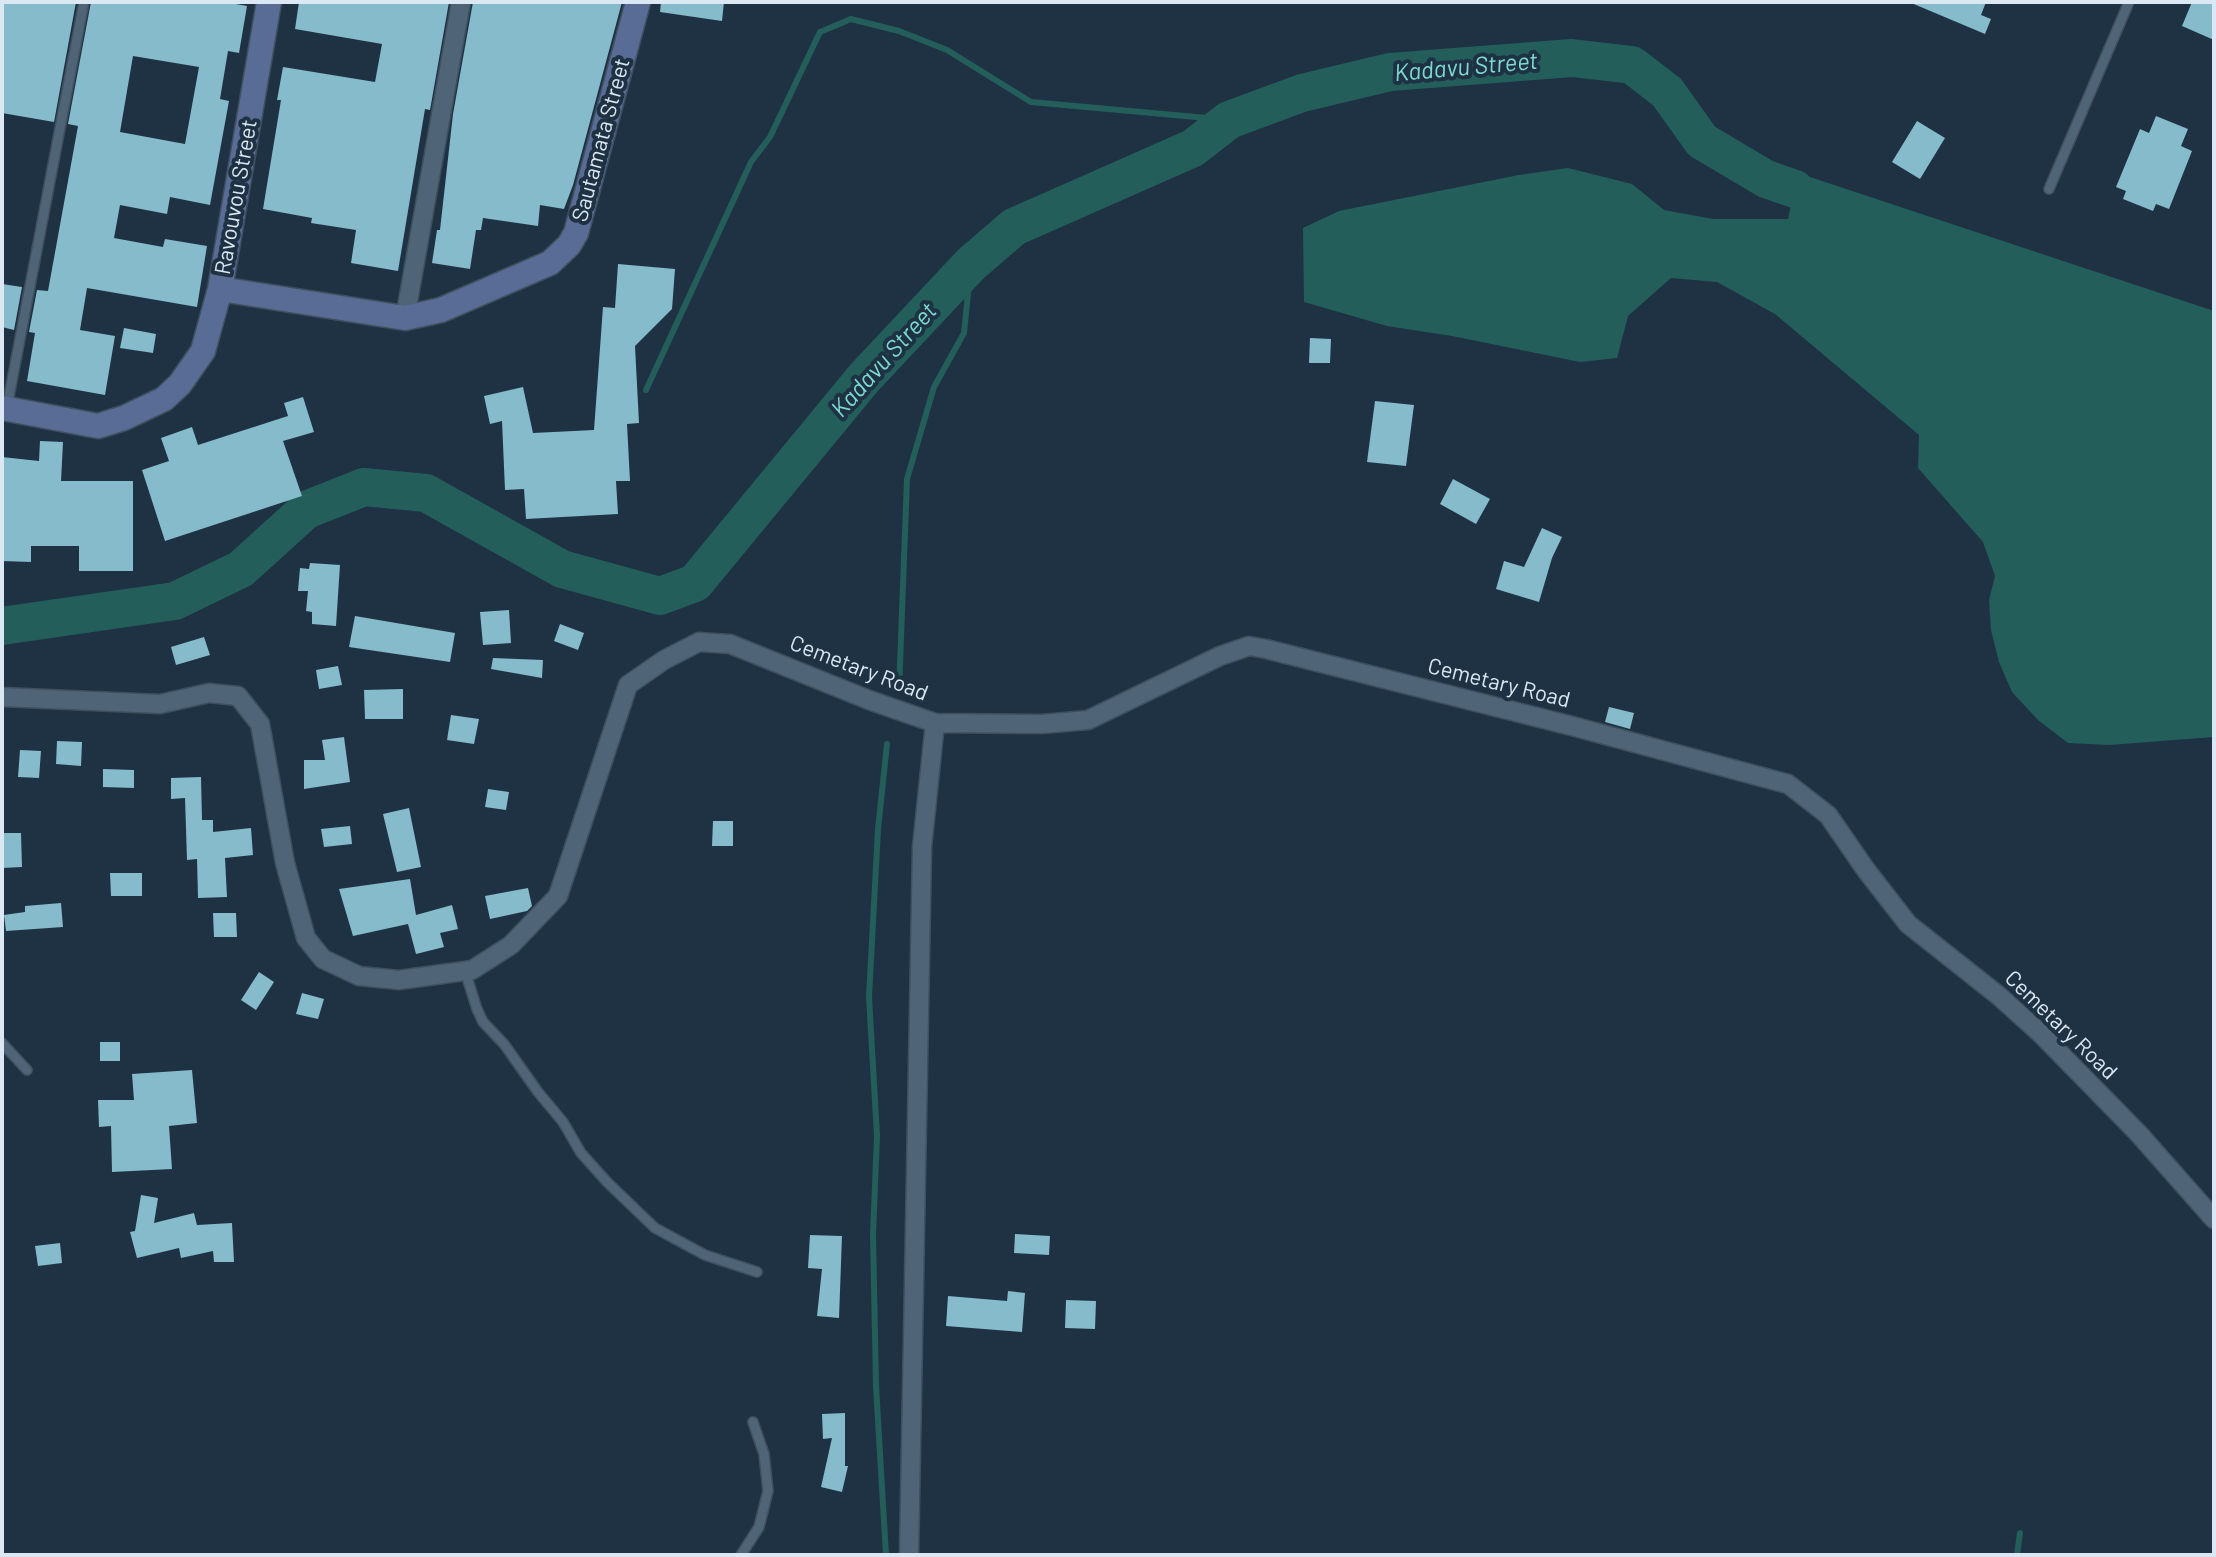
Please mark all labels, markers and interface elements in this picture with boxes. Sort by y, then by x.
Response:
water label: Kadavu Street [1393,46,1539,88]
street label: Sautamata Street [566,55,636,225]
street label: Ravouvou Street [209,118,263,276]
water label: Kadavu Street [825,297,943,423]
street label: Cemetary Road [786,630,932,706]
street label: Cemetary Road [1425,653,1573,713]
street label: Cemetary Road [1999,965,2123,1085]

